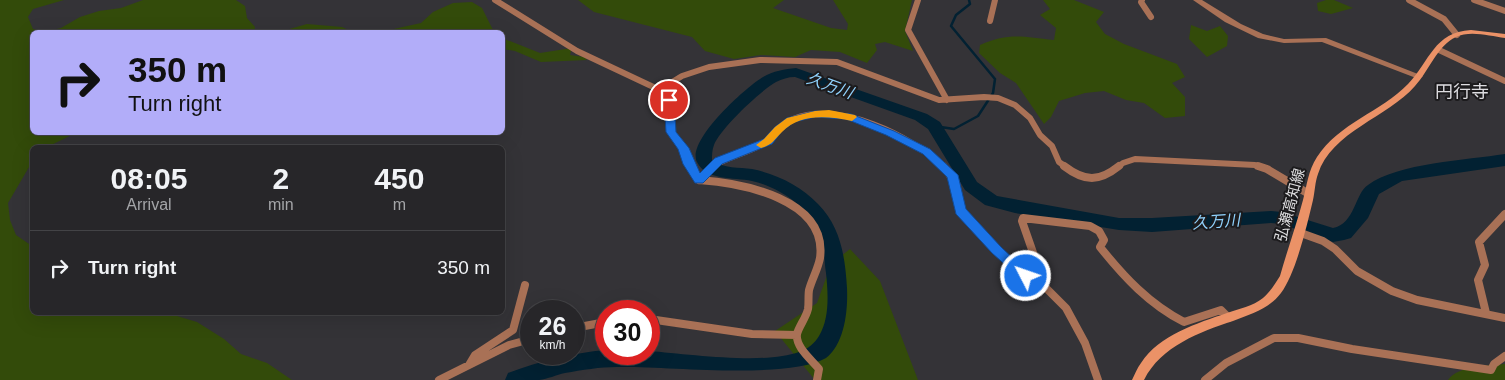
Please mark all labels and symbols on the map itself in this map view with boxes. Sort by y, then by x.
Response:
water label: 久万川 [804,69,857,102]
pin [648,79,690,121]
district label: 円行寺 [1435,82,1489,102]
street label: 弘瀬高知線 [1272,166,1307,243]
water label: 久万川 [1191,211,1243,232]
position arrow [999,249,1051,301]
speed limit sign: 30 [595,300,660,365]

